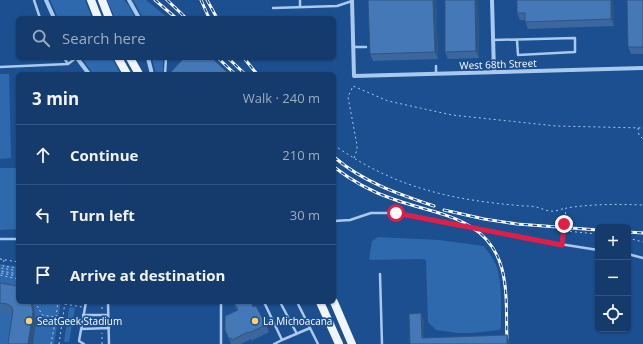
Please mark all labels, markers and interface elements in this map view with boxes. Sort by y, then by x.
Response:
search box [16,16,336,60]
icon: search [30,27,52,49]
text: Search here [62,28,146,48]
street label: West 68th Street [459,56,537,72]
text: 3 min [32,87,79,110]
text: Walk · 240 m [243,89,320,107]
icon: ahead [32,144,54,166]
text: Continue [70,145,138,165]
text: 210 m [282,146,320,164]
icon: left [32,204,54,226]
route start [387,204,405,222]
text: Turn left [70,205,135,225]
text: 30 m [290,206,320,224]
route end [555,215,573,233]
map controls [595,224,631,332]
button: + [595,224,631,260]
button: − [595,260,631,296]
icon: arrive [32,264,54,286]
text: Arrive at destination [70,265,225,285]
button: locate [595,296,631,332]
place label: SeatGeek Stadium [37,314,122,328]
place label: La Michoacana [263,314,332,328]
marker: SeatGeek Stadium [24,316,34,326]
marker: La Michoacana [250,316,260,326]

